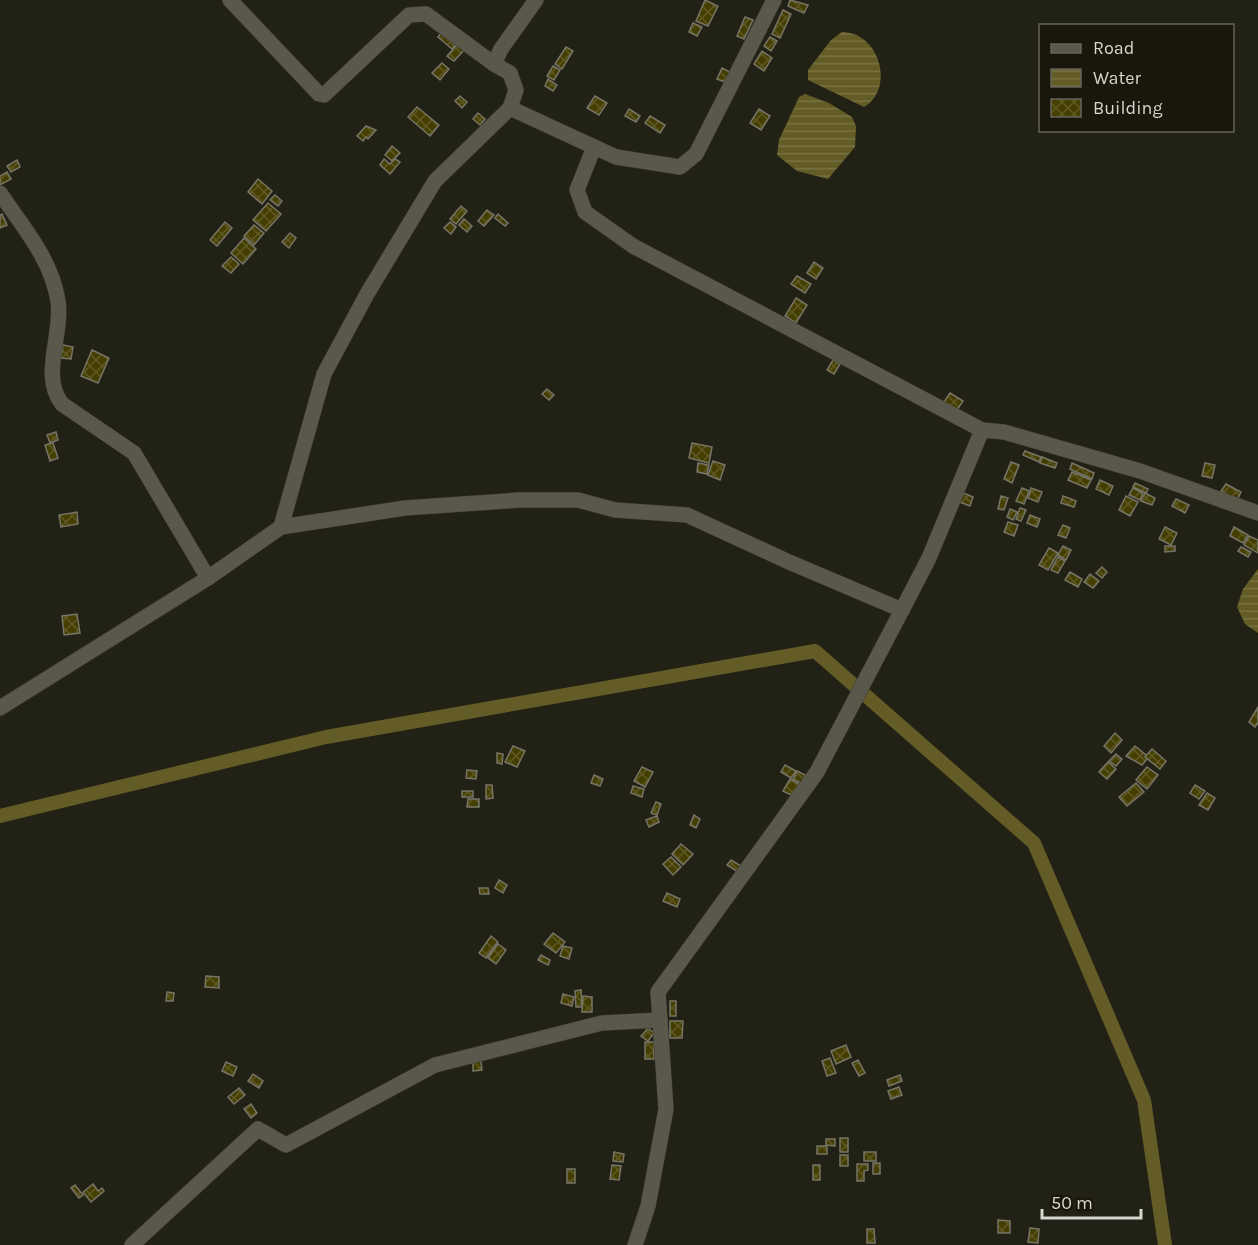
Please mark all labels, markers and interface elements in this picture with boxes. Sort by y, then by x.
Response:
legend [1039,24,1234,132]
text: Road [1093,37,1134,59]
text: Water [1093,67,1141,89]
text: Building [1093,97,1163,119]
scale bar [1042,1182,1141,1220]
text: 50 m [1051,1192,1093,1214]

